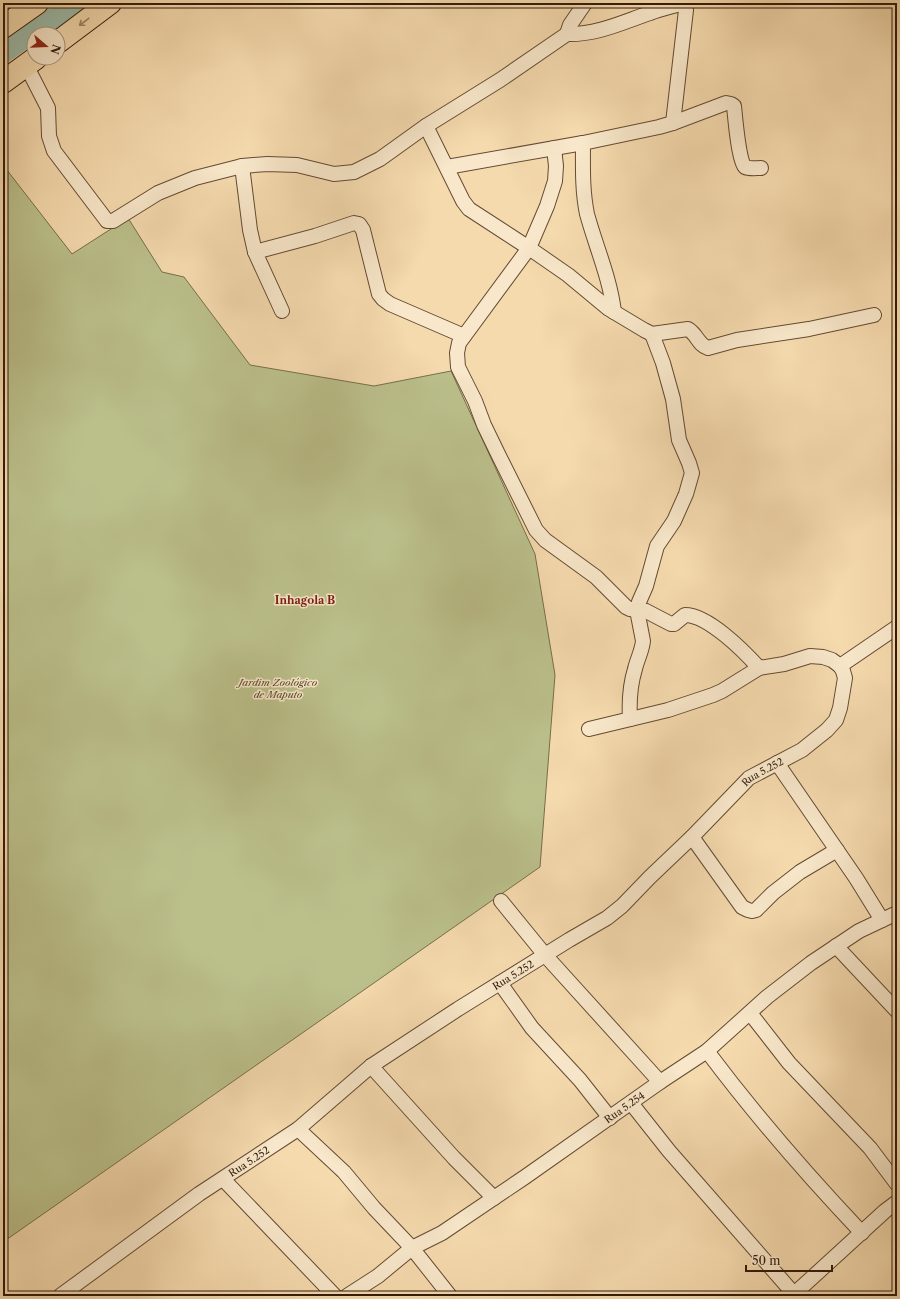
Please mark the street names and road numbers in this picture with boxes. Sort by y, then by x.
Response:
street label: Rua 5.252 [738,755,786,789]
street label: Rua 5.252 [490,957,536,993]
street label: Rua 5.254 [602,1088,647,1126]
street label: Rua 5.252 [226,1143,272,1179]

